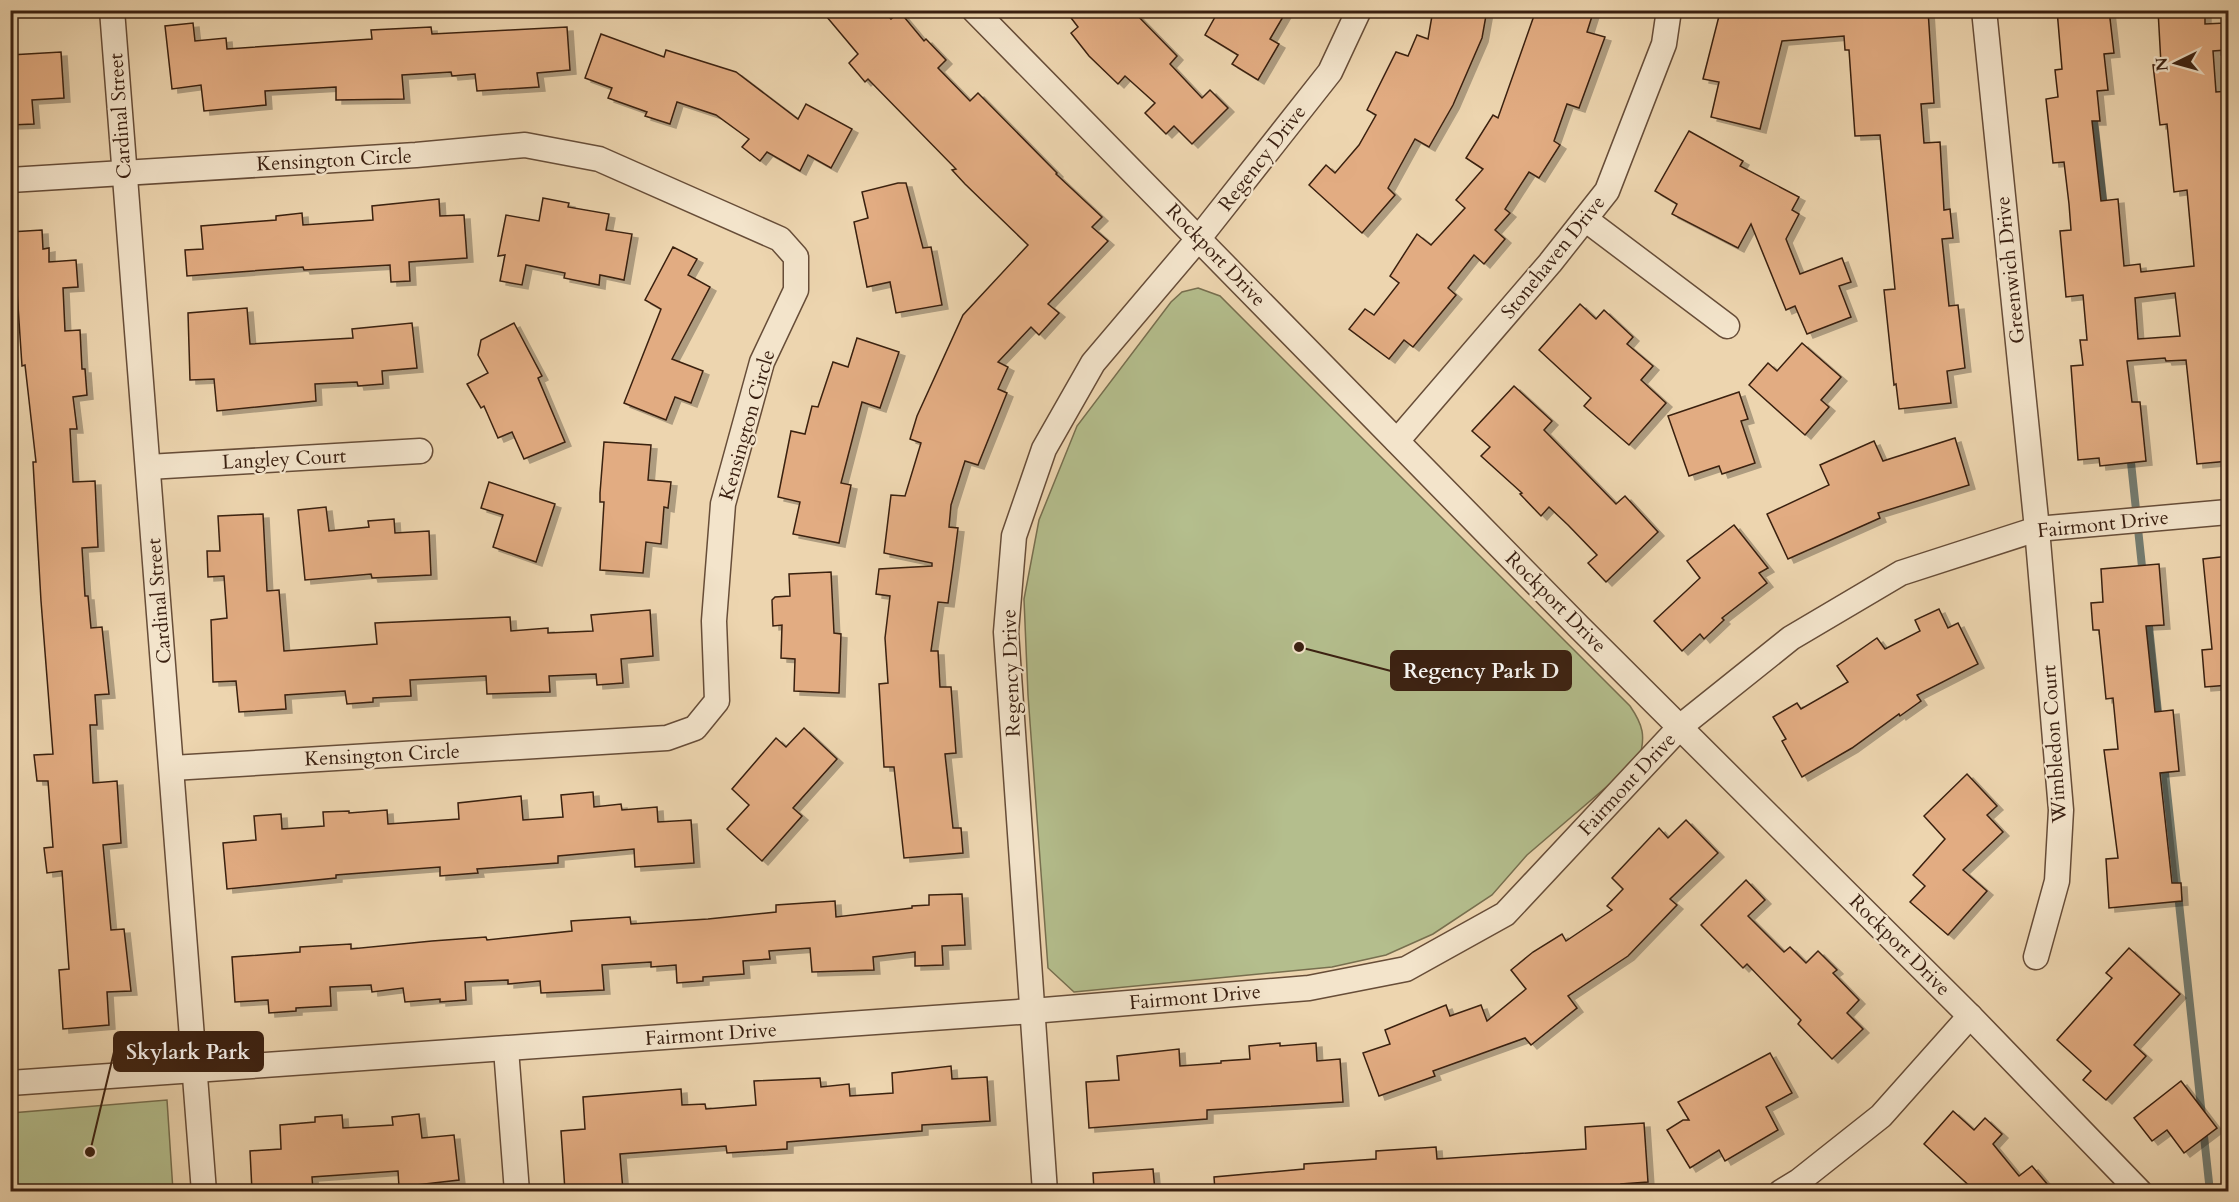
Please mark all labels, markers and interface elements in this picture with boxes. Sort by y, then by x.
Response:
north arrow [2146,33,2206,93]
street label: Cardinal Street [102,51,138,180]
text: N [2150,56,2174,72]
street label: Regency Drive [1212,99,1312,217]
street label: Kensington Circle [256,142,412,178]
street label: Stonehaven Drive [1495,190,1611,324]
street label: Greenwich Drive [1989,195,2031,345]
street label: Rockport Drive [1160,198,1272,312]
street label: Kensington Circle [713,346,781,504]
street label: Langley Court [221,442,347,476]
street label: Fairmont Drive [2036,504,2170,544]
street label: Cardinal Street [140,536,178,665]
street label: Rockport Drive [1499,545,1613,659]
street label: Regency Drive [995,609,1027,737]
callout: Regency Park D [1391,651,1571,690]
text: Regency Park D [1403,657,1559,686]
street label: Wimbledon Court [2035,663,2073,825]
street label: Fairmont Drive [1572,726,1682,842]
street label: Kensington Circle [304,737,460,773]
street label: Rockport Drive [1843,888,1957,1002]
street label: Fairmont Drive [1128,978,1262,1016]
street label: Fairmont Drive [644,1016,778,1052]
callout: Skylark Park [114,1032,263,1071]
text: Skylark Park [126,1038,250,1067]

